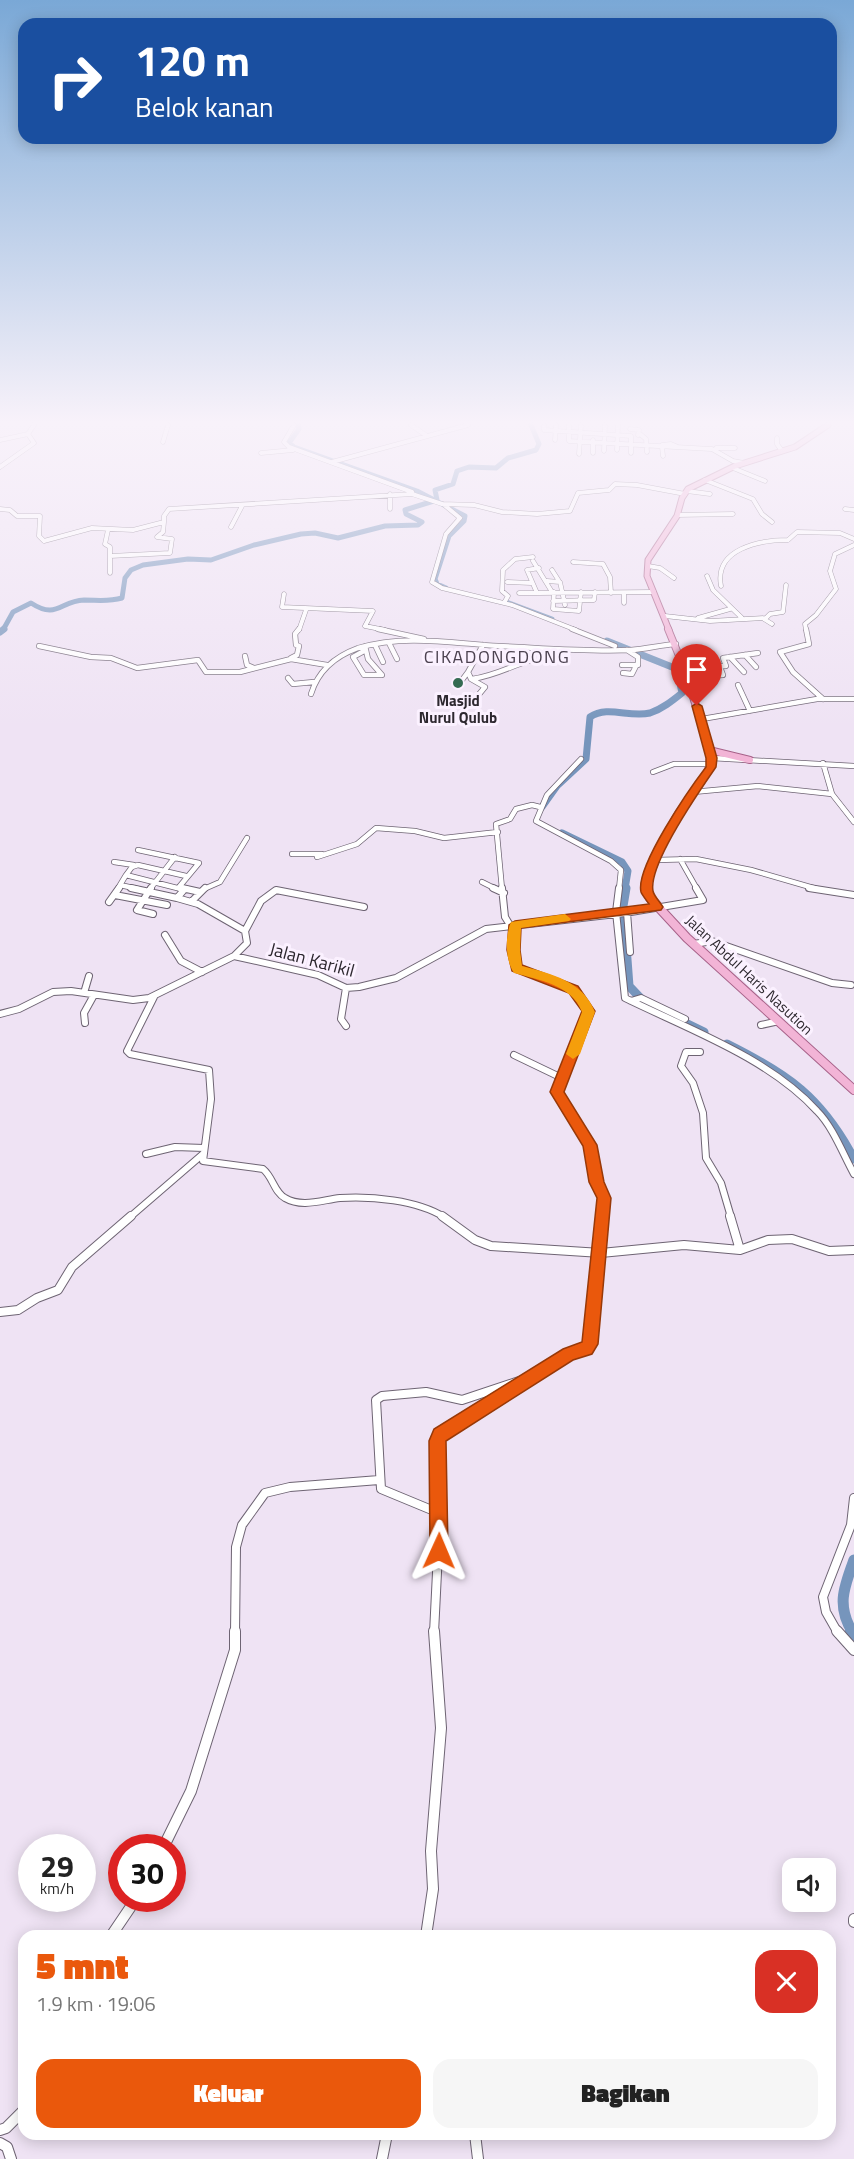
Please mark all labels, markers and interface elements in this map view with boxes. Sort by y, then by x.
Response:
text: 120 m [135,28,250,92]
icon: right [36,42,114,120]
text: Belok kanan [135,86,274,127]
district label: CIKADONGDONG [424,643,570,670]
pin [671,644,722,706]
icon: arrive [680,653,713,686]
marker: Masjid Nurul Qulub [451,676,465,690]
place label: Masjid Nurul Qulub [419,689,497,729]
street label: Jalan Abdul Haris Nasution [680,909,818,1040]
street label: Jalan Karikil [267,935,358,984]
position arrow [407,1519,471,1583]
speed limit sign: 30 [108,1834,186,1912]
text: 29 [40,1843,74,1889]
map controls [782,1858,836,1912]
button: sound [782,1858,836,1912]
text: km/h [40,1877,74,1900]
text: 5 mnt [36,1938,129,1993]
button: close [755,1950,818,2013]
text: 1.9 km · 19:06 [36,1988,156,2019]
button: Keluar [36,2059,421,2128]
button: Bagikan [433,2059,818,2128]

